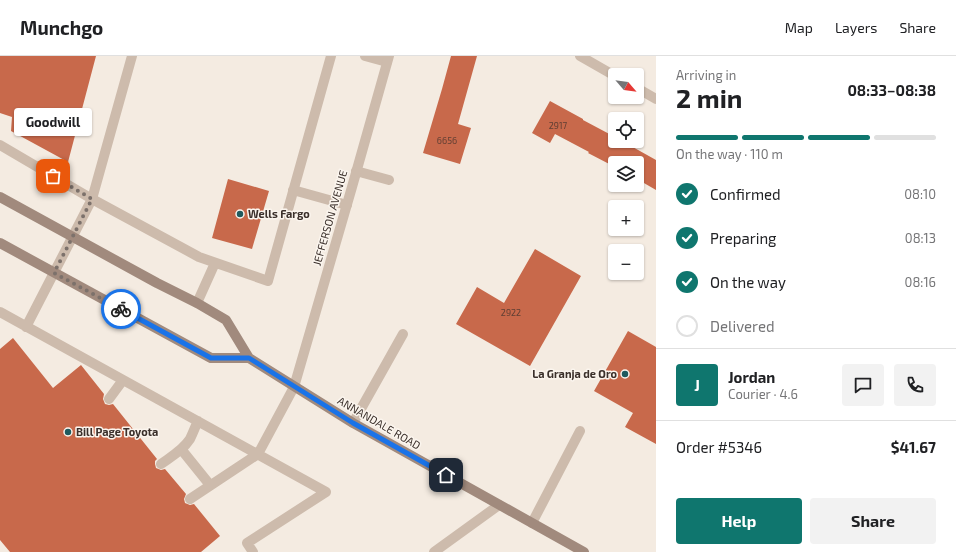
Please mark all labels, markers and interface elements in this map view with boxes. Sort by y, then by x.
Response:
text: Munchgo [20,16,103,39]
text: Map [785,19,813,36]
text: Layers [835,19,877,36]
text: Share [899,19,936,36]
text: Arriving in [676,67,736,83]
north arrow [608,68,644,104]
map controls [608,68,644,280]
text: 08:33–08:38 [847,81,936,99]
text: 2 min [676,82,742,113]
callout: Goodwill [14,108,92,136]
button: locate [608,112,644,148]
text: Goodwill [26,114,80,130]
house number: 2917 [549,120,568,131]
house number: 6656 [437,135,457,146]
text: On the way · 110 m [676,146,783,162]
button: layers [608,156,644,192]
pin [36,159,70,193]
icon: bag [42,165,64,187]
street label: JEFFERSON AVENUE [310,169,349,267]
icon: check [676,183,698,205]
text: Confirmed [710,185,781,203]
text: 08:10 [904,186,936,202]
button: + [608,200,644,236]
place label: Wells Fargo [248,207,310,220]
marker: Wells Fargo [235,209,245,219]
icon: check [676,227,698,249]
text: Preparing [710,229,776,247]
text: 08:13 [905,230,936,246]
button: − [608,244,644,280]
icon: check [676,271,698,293]
text: On the way [710,273,786,291]
text: 08:16 [905,274,936,290]
courier [101,289,141,329]
icon: bike [110,298,132,320]
house number: 2922 [501,307,521,318]
text: Delivered [710,317,775,335]
button: chat [842,364,884,406]
button: phone [894,364,936,406]
place label: La Granja de Oro [532,367,618,381]
text: Jordan [728,368,775,386]
marker: La Granja de Oro [620,369,630,379]
text: J [694,376,700,394]
text: Courier · 4.6 [728,386,798,402]
street label: ANNANDALE ROAD [335,394,423,452]
place label: Bill Page Toyota [76,425,158,439]
marker: Bill Page Toyota [63,427,73,437]
text: Order #5346 [676,438,762,456]
text: $41.67 [891,438,936,456]
pin [429,458,463,492]
icon: home [435,464,457,486]
button: Help [676,498,802,544]
button: Share [810,498,936,544]

